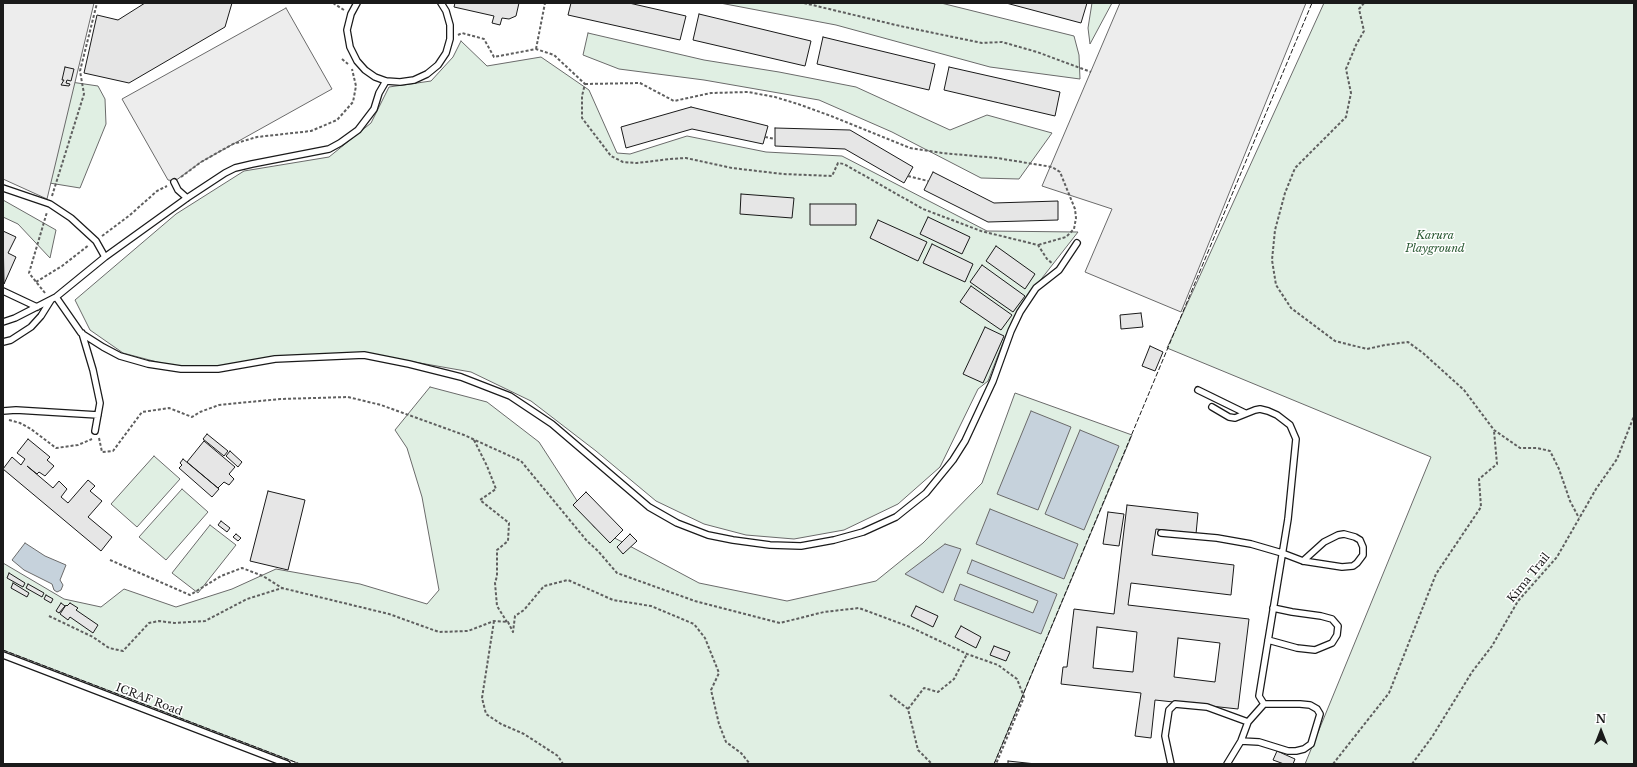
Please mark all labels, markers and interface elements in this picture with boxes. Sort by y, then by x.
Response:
park label: Karura Playground [1405,229,1465,255]
street label: Kima Trail [1505,551,1553,605]
street label: ICRAF Road [114,681,184,719]
north arrow [1581,711,1621,751]
text: N [1596,712,1606,726]

